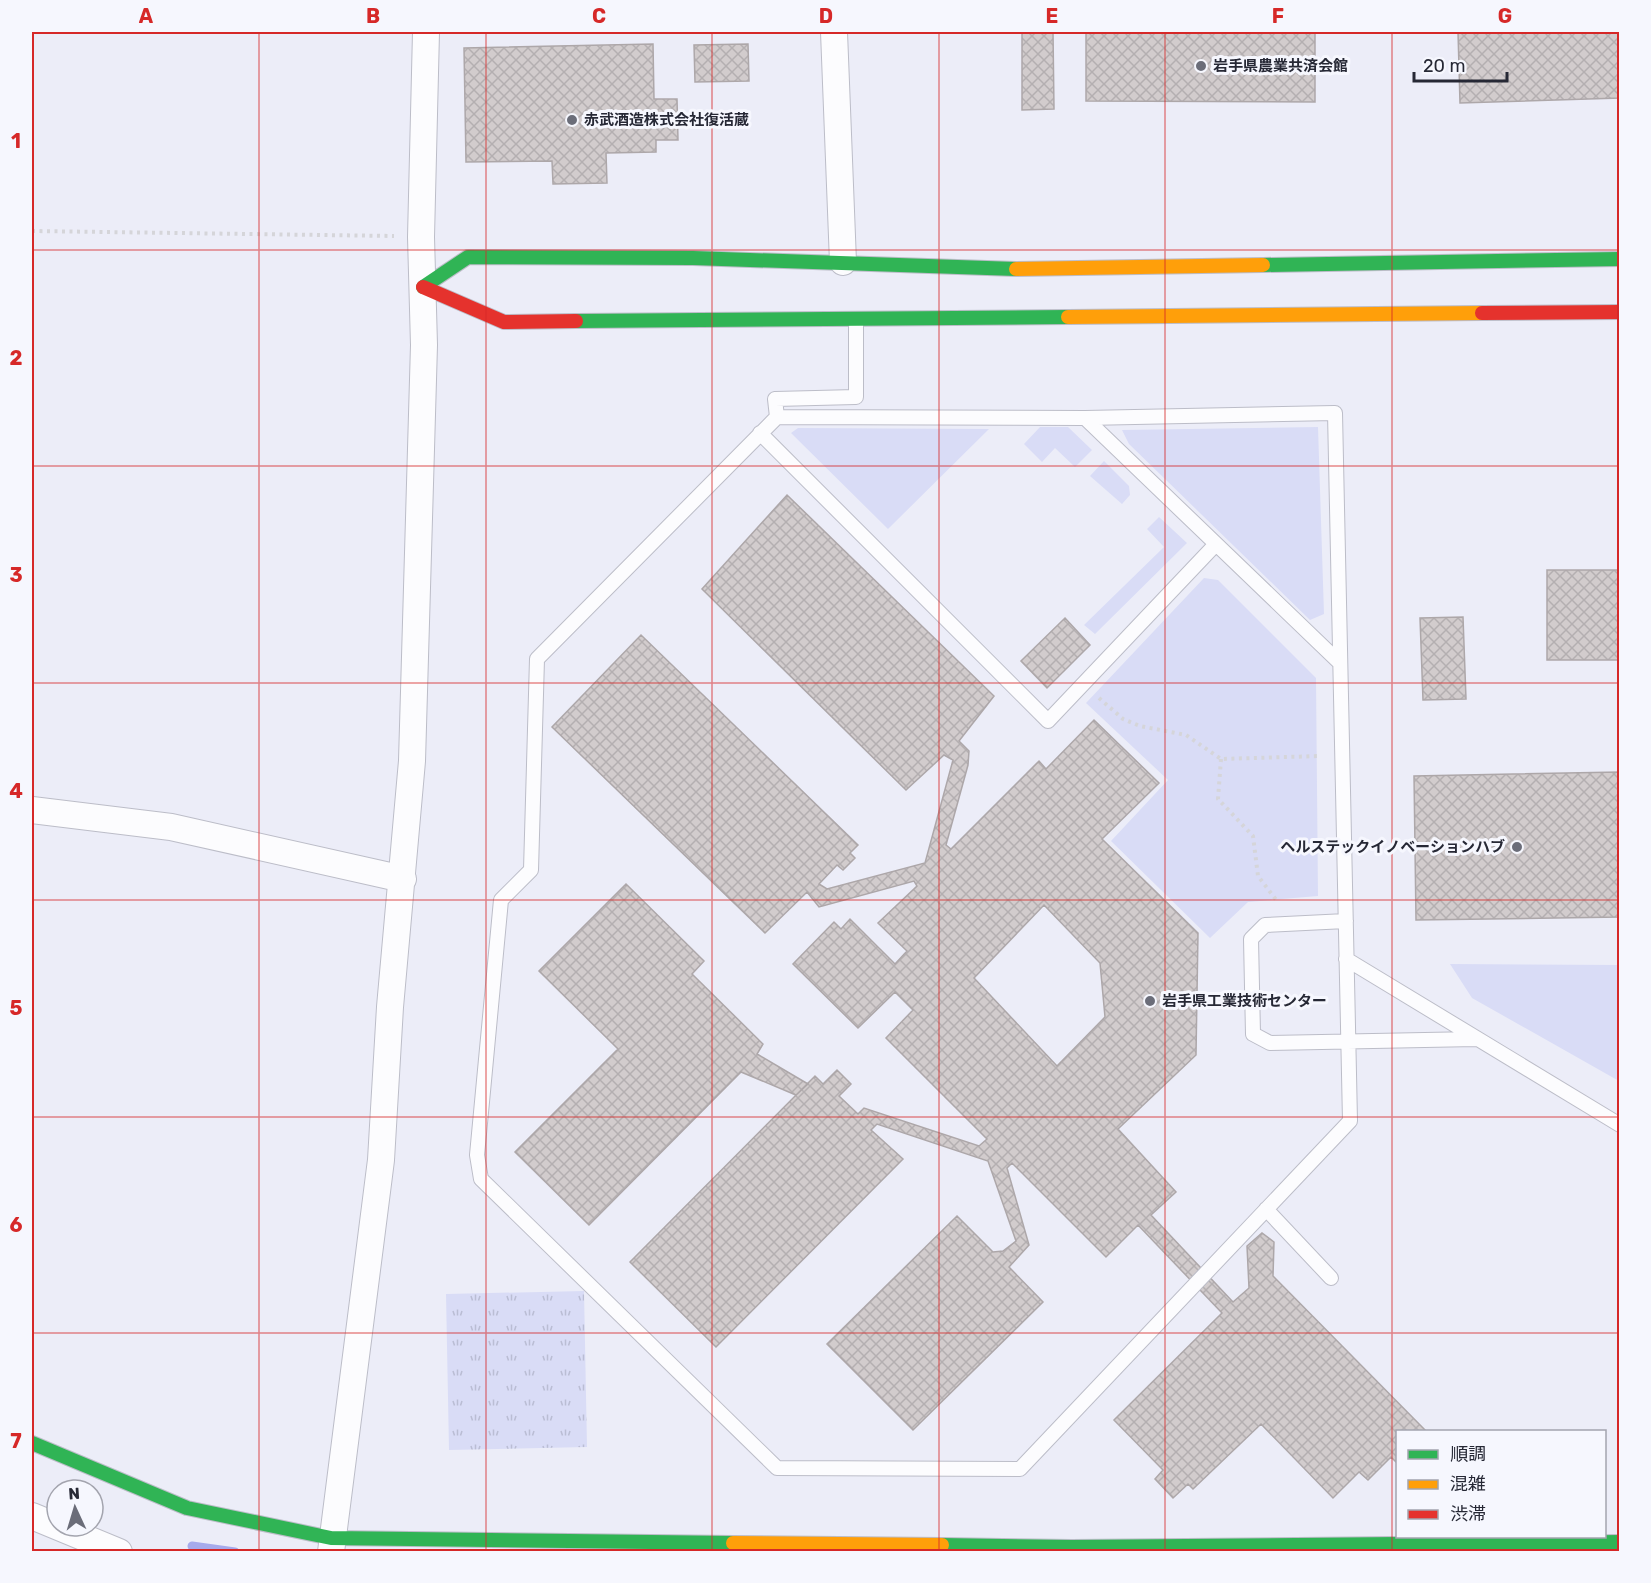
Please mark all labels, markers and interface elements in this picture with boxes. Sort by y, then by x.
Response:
text: A [139,4,154,28]
text: B [366,4,380,28]
text: C [592,4,606,28]
text: D [819,4,833,28]
text: E [1046,4,1058,28]
text: F [1272,4,1284,28]
text: G [1498,4,1512,28]
scale bar [1414,45,1507,83]
text: 20 m [1423,55,1465,77]
place label: 岩手県農業共済会館 [1213,57,1348,75]
marker: 岩手県農業共済会館 [1194,59,1208,73]
place label: 赤武酒造株式会社復活蔵 [584,111,749,129]
marker: 赤武酒造株式会社復活蔵 [565,113,579,127]
text: 1 [11,129,21,153]
text: 2 [10,346,23,370]
text: 3 [9,563,23,587]
text: 4 [9,779,23,803]
place label: ヘルステックイノベーションハブ [1280,838,1505,856]
marker: ヘルステックイノベーションハブ [1510,840,1524,854]
place label: 岩手県工業技術センター [1162,992,1327,1010]
marker: 岩手県工業技術センター [1143,994,1157,1008]
text: 5 [10,996,23,1020]
text: 6 [9,1213,23,1237]
text: 7 [10,1429,22,1453]
legend [1396,1430,1606,1538]
text: 順調 [1450,1443,1486,1465]
text: 混雑 [1450,1473,1486,1495]
north arrow [45,1478,105,1538]
text: N [68,1484,80,1503]
text: 渋滞 [1450,1503,1486,1525]

